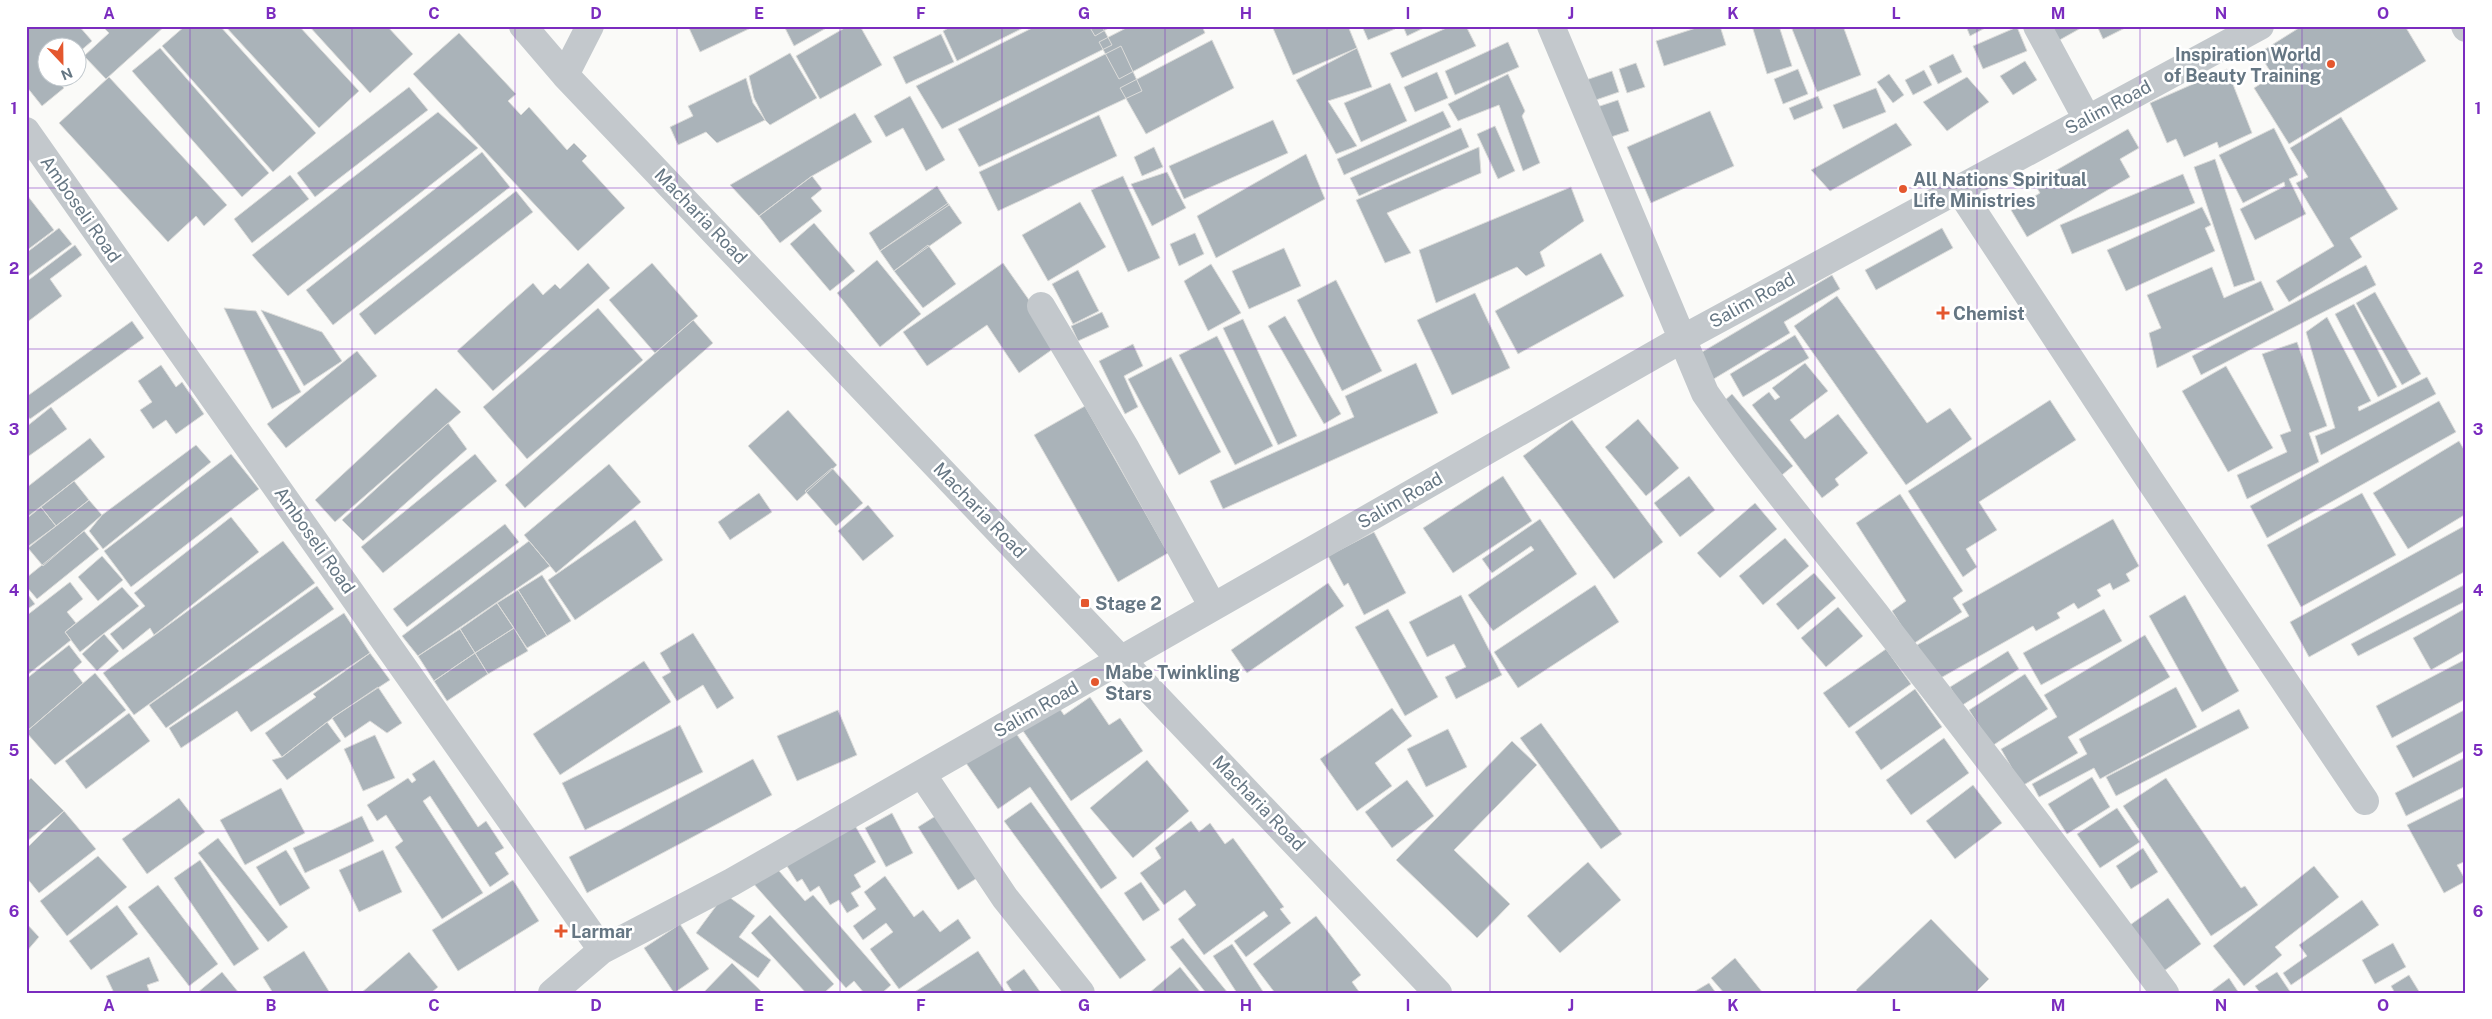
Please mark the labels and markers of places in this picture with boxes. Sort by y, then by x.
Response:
place label: Inspiration World of Beauty Training [2164,44,2321,86]
marker: Inspiration World of Beauty Training [2325,58,2337,70]
place label: All Nations Spiritual Life Ministries [1913,169,2087,211]
marker: All Nations Spiritual Life Ministries [1897,183,1909,195]
place label: Chemist [1953,303,2025,324]
marker: Chemist [1937,307,1949,319]
place label: Stage 2 [1095,593,1162,614]
marker: Stage 2 [1079,597,1091,609]
place label: Mabe Twinkling Stars [1105,662,1240,704]
marker: Mabe Twinkling Stars [1089,676,1101,688]
place label: Larmar [571,921,633,942]
marker: Larmar [555,925,567,937]

